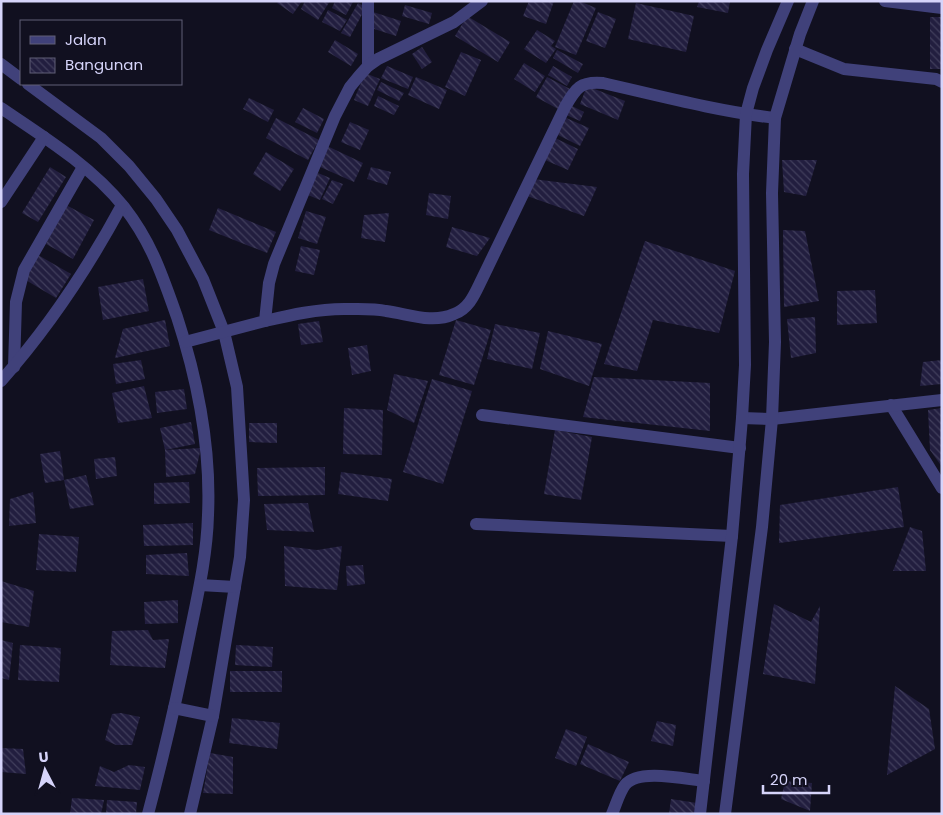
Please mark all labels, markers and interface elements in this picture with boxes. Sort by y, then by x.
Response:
legend [20,20,182,85]
text: Jalan [65,29,107,50]
text: Bangunan [65,54,143,75]
north arrow [20,745,70,795]
text: U [38,747,50,768]
scale bar [763,762,829,794]
text: 20 m [770,769,808,790]

